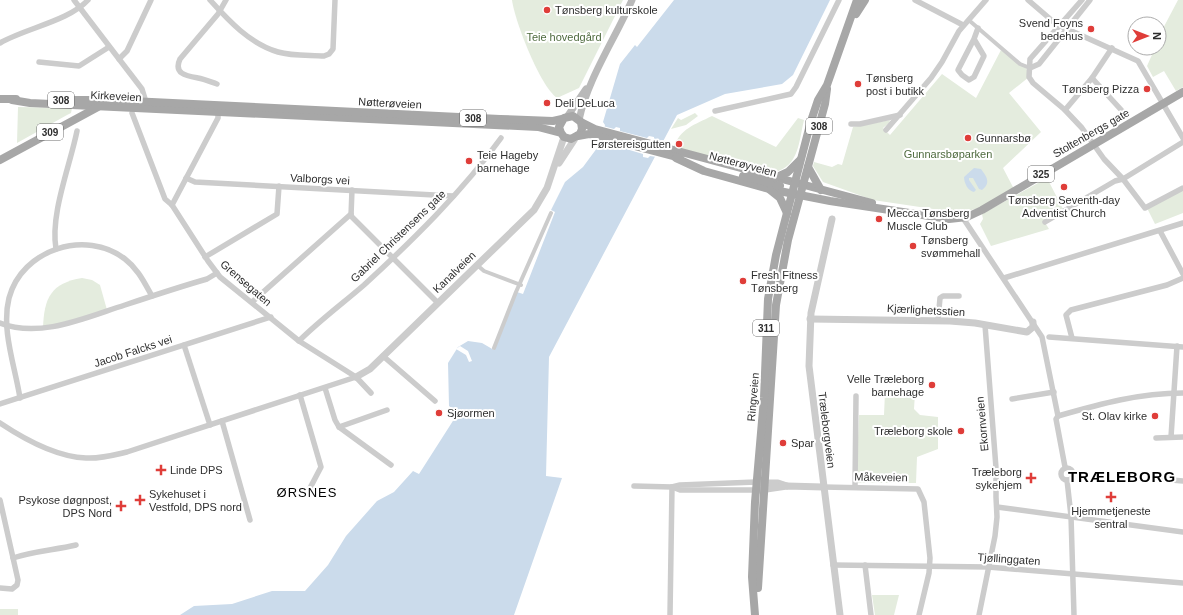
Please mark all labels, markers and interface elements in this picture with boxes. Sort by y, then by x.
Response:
place label: Tønsberg kulturskole [555,4,658,16]
marker: Tønsberg kulturskole [542,5,552,15]
north arrow [1127,16,1167,56]
place label: Svend Foyns bedehus [1019,17,1083,42]
marker: Svend Foyns bedehus [1086,24,1096,34]
park label: Teie hovedgård [526,31,602,43]
text: N [1151,32,1163,40]
place label: Tønsberg post i butikk [866,72,925,97]
marker: Tønsberg post i butikk [853,79,863,89]
place label: Tønsberg Pizza [1062,83,1140,95]
marker: Tønsberg Pizza [1142,84,1152,94]
street label: Kirkeveien [90,89,142,103]
road number: 308 [48,92,74,108]
street label: Nøtterøveien [358,95,422,111]
place label: Deli DeLuca [555,97,616,109]
marker: Deli DeLuca [542,98,552,108]
street label: Stoltenbergs gate [1051,106,1131,160]
road number: 308 [460,110,486,126]
road number: 308 [806,118,832,134]
road number: 309 [37,124,63,140]
place label: Gunnarsbø [976,132,1031,144]
marker: Gunnarsbø [963,133,973,143]
place label: Førstereisgutten [591,138,671,150]
marker: Førstereisgutten [674,139,684,149]
park label: Gunnarsbøparken [904,148,992,160]
place label: Teie Hageby barnehage [477,149,539,174]
street label: Nøtterøyveien [708,149,778,179]
marker: Teie Hageby barnehage [464,156,474,166]
road number: 325 [1028,166,1054,182]
street label: Valborgs vei [290,171,350,187]
marker: Tønsberg Seventh-day Adventist Church [1059,182,1069,192]
street label: Gabriel Christensens gate [348,188,448,284]
place label: Tønsberg Seventh-day Adventist Church [1008,194,1120,219]
place label: Mecca Tønsberg Muscle Club [887,207,969,232]
marker: Mecca Tønsberg Muscle Club [874,214,884,224]
place label: Tønsberg svømmehall [921,234,980,259]
marker: Tønsberg svømmehall [908,241,918,251]
street label: Kanalveien [430,249,478,295]
street label: Grensegaten [218,258,274,308]
place label: Fresh Fitness Tønsberg [751,269,818,294]
marker: Fresh Fitness Tønsberg [738,276,748,286]
street label: Kjærlighetsstien [887,302,965,318]
road number: 311 [753,320,779,336]
street label: Jacob Falcks vei [92,333,174,369]
street label: Ringveien [745,372,761,422]
place label: Velle Træleborg barnehage [847,373,924,398]
marker: Velle Træleborg barnehage [927,380,937,390]
street label: Træleborgveien [816,391,838,469]
street label: Ekornveien [974,396,990,452]
place label: Sjøormen [447,407,495,419]
marker: Sjøormen [434,408,444,418]
place label: St. Olav kirke [1082,410,1147,422]
marker: St. Olav kirke [1150,411,1160,421]
place label: Træleborg skole [874,425,953,437]
marker: Træleborg skole [956,426,966,436]
place label: Spar [791,437,815,449]
marker: Spar [778,438,788,448]
marker: Linde DPS [155,464,167,476]
place label: Linde DPS [170,464,223,476]
place label: Træleborg sykehjem [972,466,1022,491]
district label: TRÆLEBORG [1068,468,1176,485]
street label: Måkeveien [854,471,908,483]
marker: Træleborg sykehjem [1025,472,1037,484]
district label: ØRSNES [277,485,337,500]
place label: Sykehuset i Vestfold, DPS nord [149,488,242,513]
marker: Hjemmetjeneste sentral [1105,491,1117,503]
place label: Psykose døgnpost, DPS Nord [18,494,112,519]
marker: Sykehuset i Vestfold, DPS nord [134,494,146,506]
marker: Psykose døgnpost, DPS Nord [115,500,127,512]
place label: Hjemmetjeneste sentral [1071,505,1151,530]
street label: Tjøllinggaten [977,551,1041,567]

